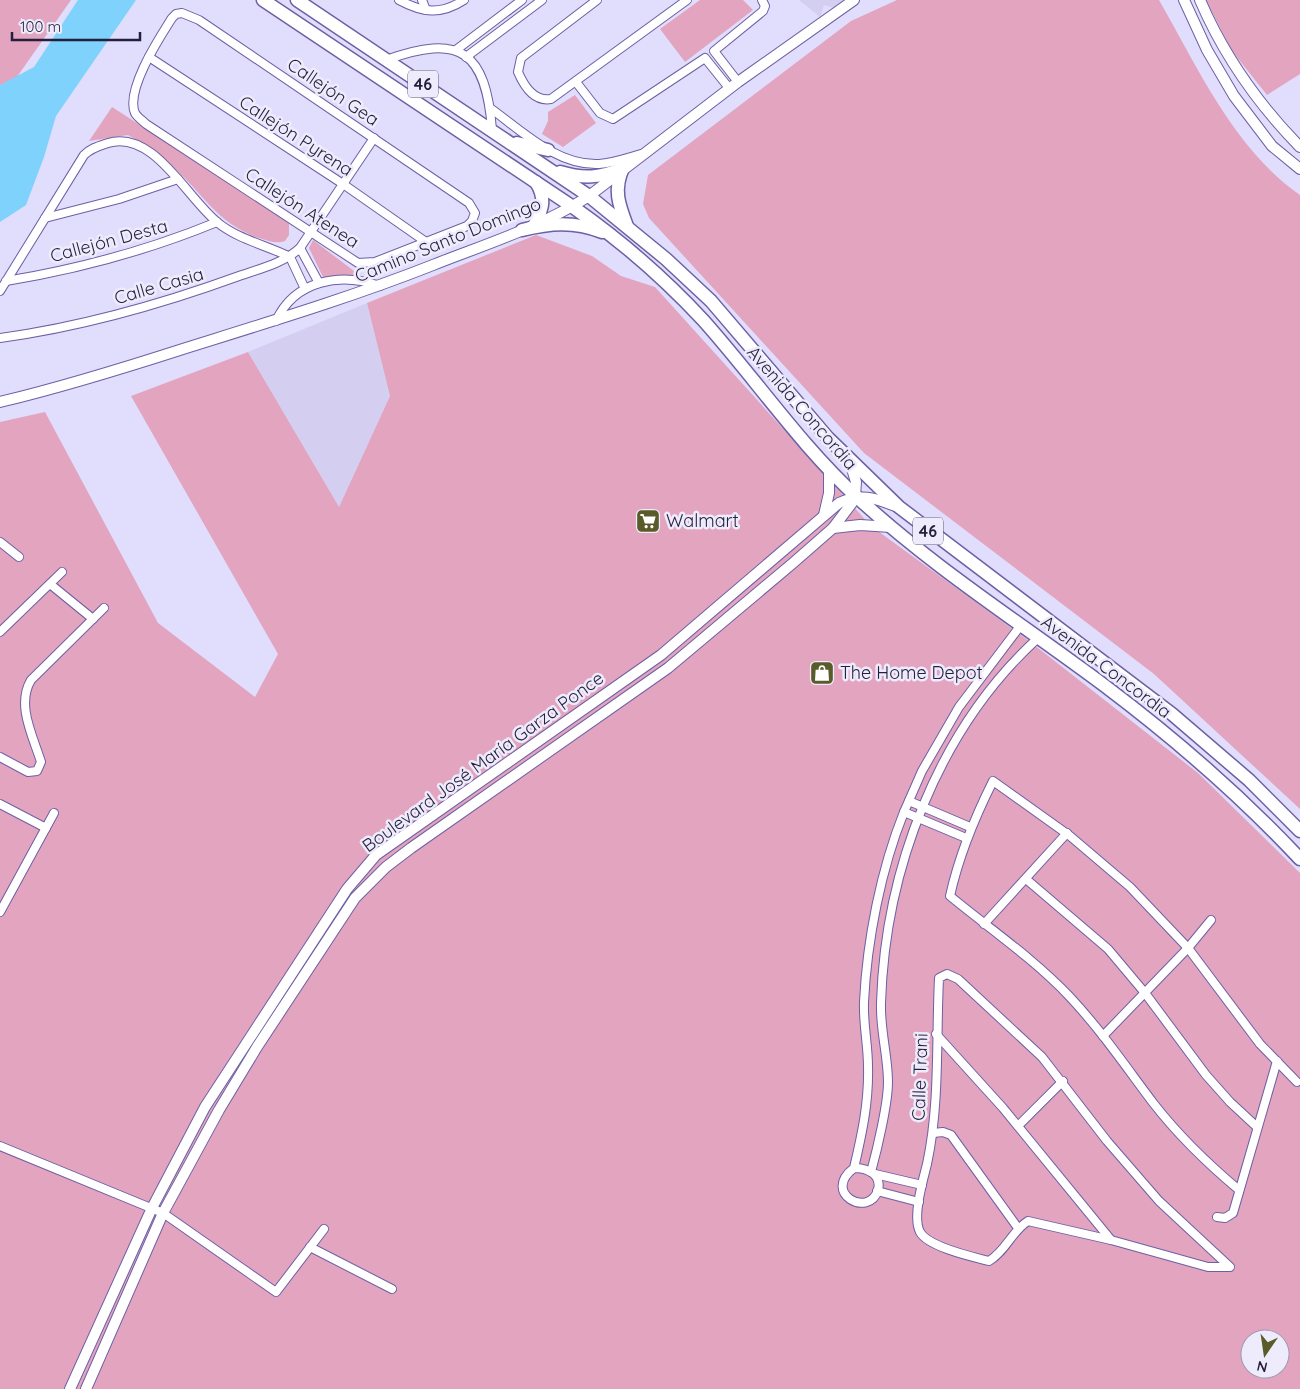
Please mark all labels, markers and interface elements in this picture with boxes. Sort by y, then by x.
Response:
scale bar [12,10,140,42]
text: 100 m [20,17,61,36]
street label: Callejón Gea [283,53,384,131]
road number: 46 [408,70,438,98]
street label: Callejón Pyrena [235,90,358,181]
street label: Callejón Atenea [241,162,364,253]
street label: Camino Santo Domingo [351,192,544,287]
street label: Callejón Desta [48,214,170,267]
street label: Calle Casia [112,262,206,309]
street label: Avenida Concordia [742,341,863,475]
supermarket icon: Walmart [635,508,661,534]
place label: Walmart [666,509,739,532]
road number: 46 [913,518,943,544]
street label: Avenida Concordia [1037,610,1176,723]
shop icon: The Home Depot [809,660,835,686]
place label: The Home Depot [840,661,983,684]
street label: Boulevard José María Garza Ponce [357,666,608,857]
street label: Calle Trani [906,1033,933,1121]
north arrow [1240,1329,1290,1379]
text: N [1255,1357,1269,1377]

